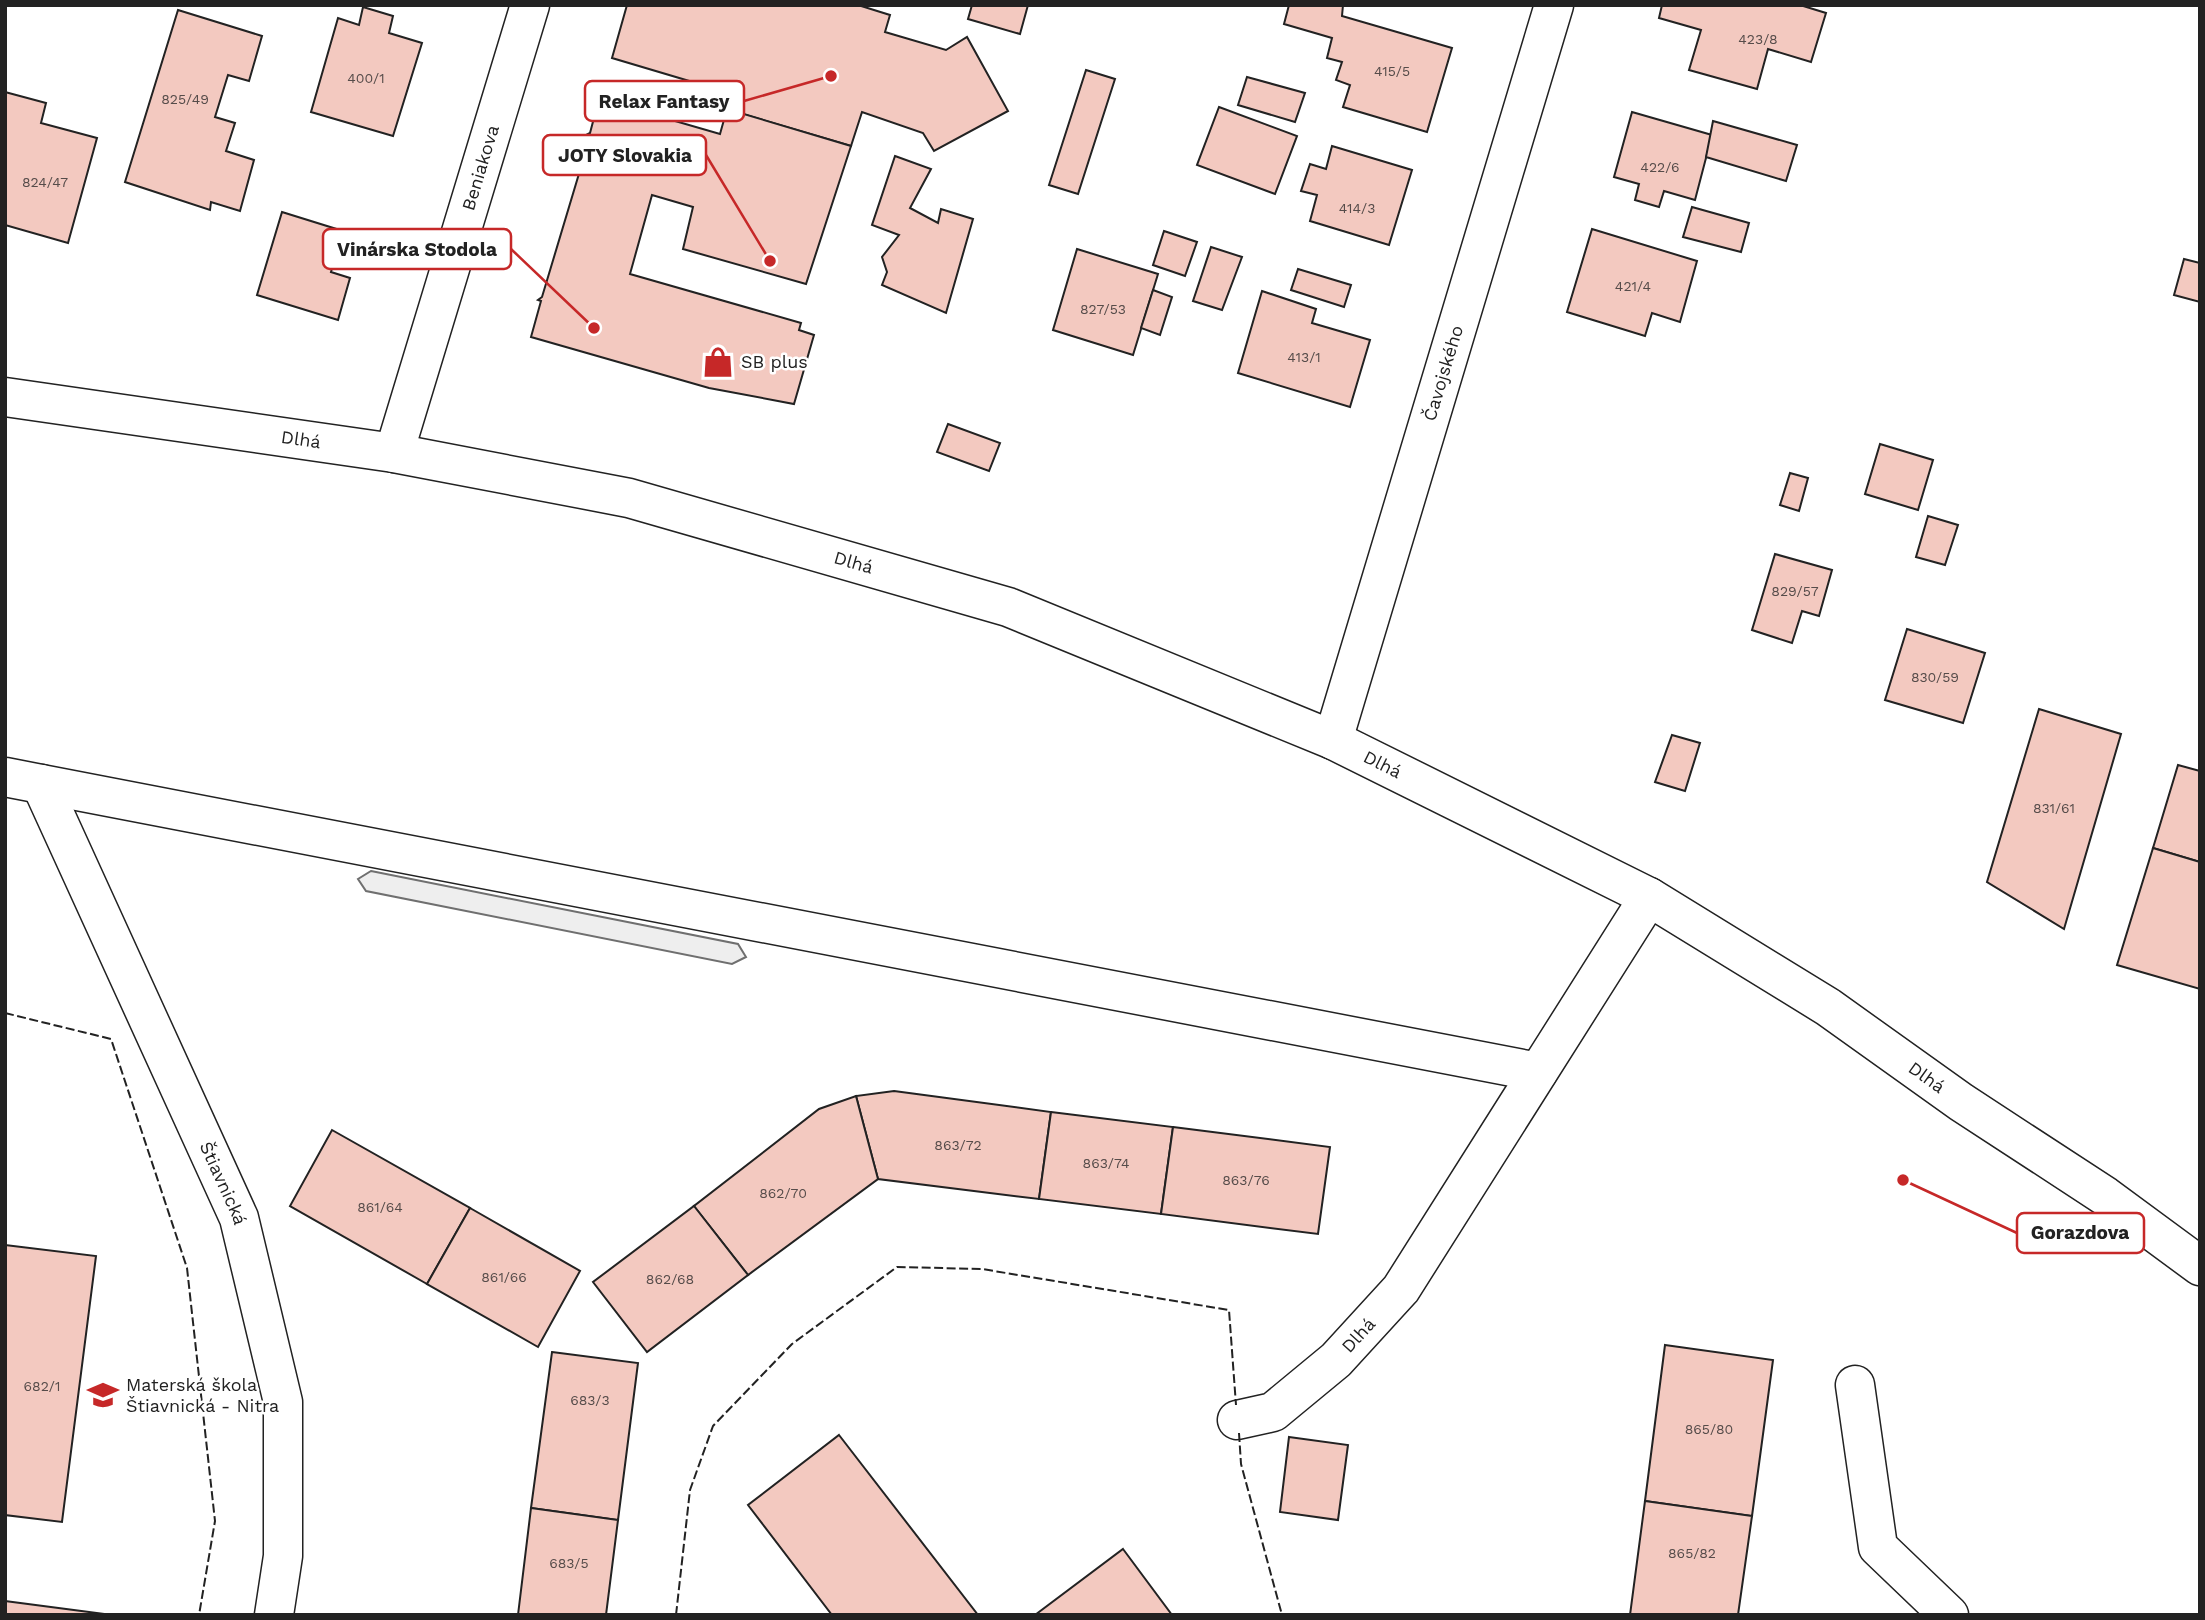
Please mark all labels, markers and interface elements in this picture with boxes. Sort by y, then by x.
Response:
house number: 423/8 [1738,31,1778,47]
house number: 415/5 [1374,63,1410,79]
house number: 400/1 [347,70,385,86]
callout: Relax Fantasy [585,81,744,121]
text: Relax Fantasy [598,90,730,113]
house number: 825/49 [161,91,209,107]
street label: Beniakova [457,122,503,213]
callout: JOTY Slovakia [543,135,706,175]
text: JOTY Slovakia [558,144,692,167]
house number: 422/6 [1640,159,1680,175]
house number: 824/47 [22,174,68,190]
house number: 414/3 [1339,200,1375,216]
callout: Vinárska Stodola [323,229,511,269]
text: Vinárska Stodola [337,238,497,261]
house number: 421/4 [1615,278,1651,294]
house number: 827/53 [1080,301,1126,317]
street label: Čavojského [1418,323,1467,423]
shop icon: SB plus [701,345,735,379]
house number: 413/1 [1287,349,1321,365]
place label: SB plus [741,351,808,372]
street label: Dlhá [280,426,322,452]
street label: Dlhá [832,547,876,578]
house number: 829/57 [1771,583,1819,599]
house number: 830/59 [1911,669,1959,685]
street label: Dlhá [1360,746,1405,782]
house number: 831/61 [2033,800,2075,816]
street label: Dlhá [1905,1057,1949,1097]
house number: 863/72 [934,1137,982,1153]
street label: Štiavnická [196,1138,251,1227]
house number: 863/74 [1083,1155,1129,1171]
house number: 863/76 [1222,1172,1270,1188]
house number: 862/70 [759,1185,807,1201]
house number: 861/64 [357,1199,403,1215]
callout: Gorazdova [2017,1213,2144,1253]
text: Gorazdova [2031,1221,2129,1244]
house number: 861/66 [481,1269,527,1285]
house number: 862/68 [646,1271,694,1287]
street label: Dlhá [1337,1313,1379,1357]
place label: Materská škola Štiavnická - Nitra [126,1374,279,1416]
house number: 682/1 [24,1378,60,1394]
school or university icon: Materská škola Štiavnická - Nitra [86,1378,120,1412]
house number: 683/3 [570,1392,610,1408]
house number: 865/80 [1685,1421,1733,1437]
house number: 865/82 [1668,1545,1716,1561]
house number: 683/5 [549,1555,589,1571]

